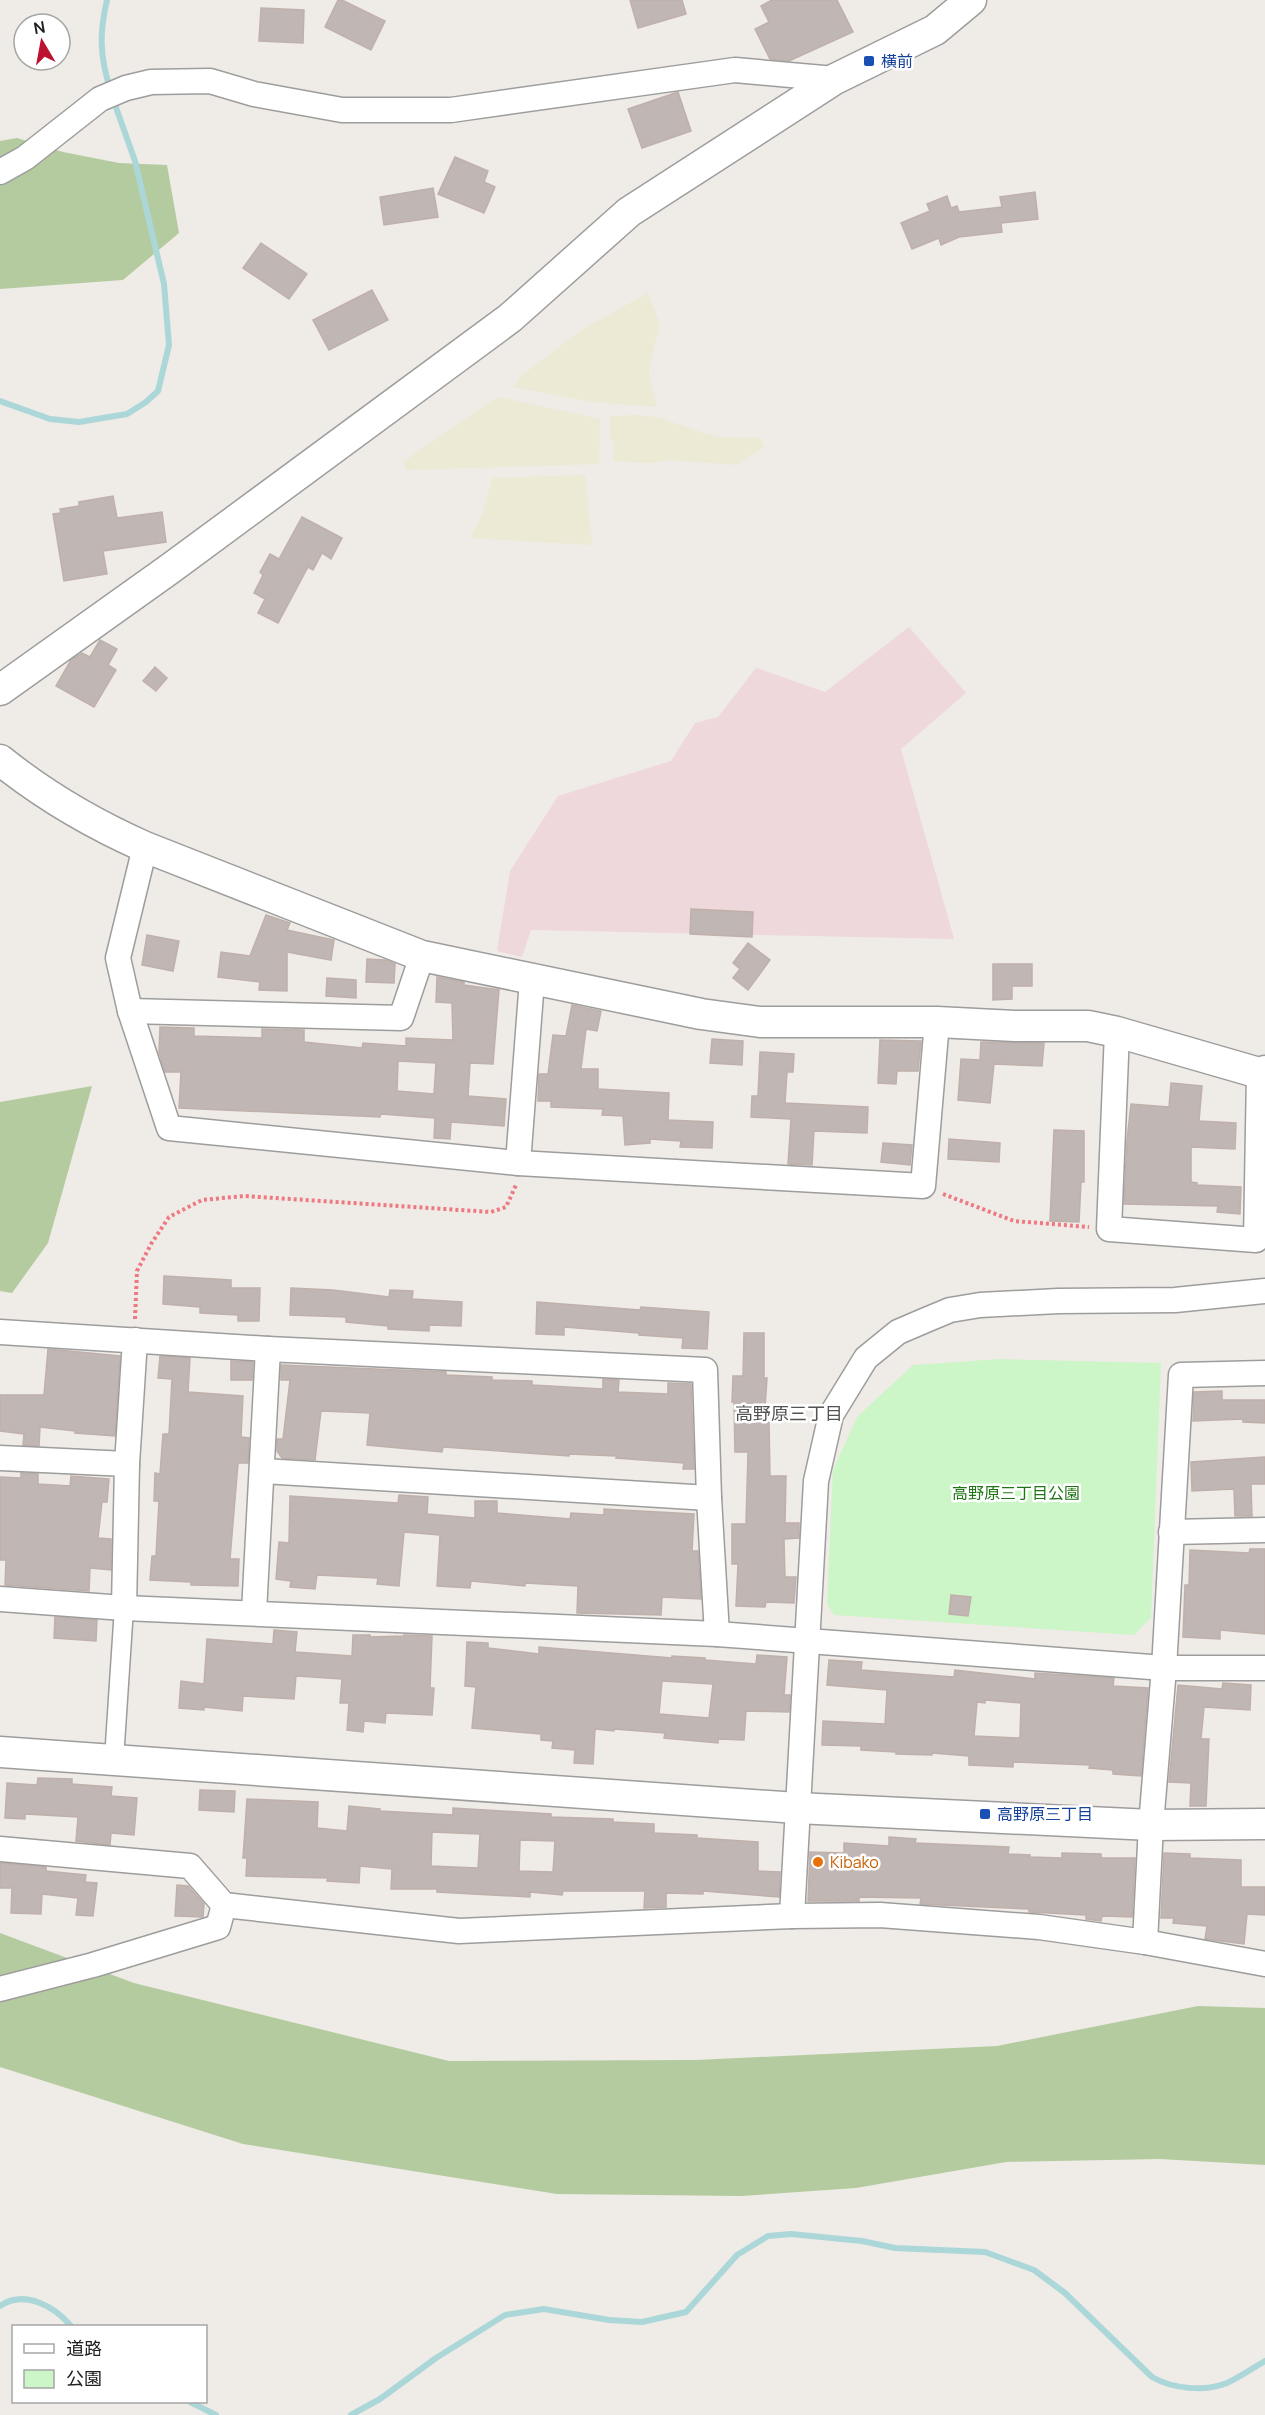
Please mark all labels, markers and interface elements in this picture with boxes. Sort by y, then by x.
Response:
north arrow [12,12,72,72]
text: N [32,15,47,39]
place label: 横前 [881,50,913,72]
marker: 横前 [862,54,876,68]
district label: 高野原三丁目 [735,1401,843,1425]
park label: 高野原三丁目公園 [952,1482,1080,1504]
place label: 高野原三丁目 [997,1803,1093,1825]
marker: 高野原三丁目 [978,1807,992,1821]
place label: Kibako [830,1851,879,1873]
marker: Kibako [811,1855,825,1869]
legend [12,2325,207,2403]
text: 道路 [66,2336,102,2360]
text: 公園 [66,2366,102,2390]

